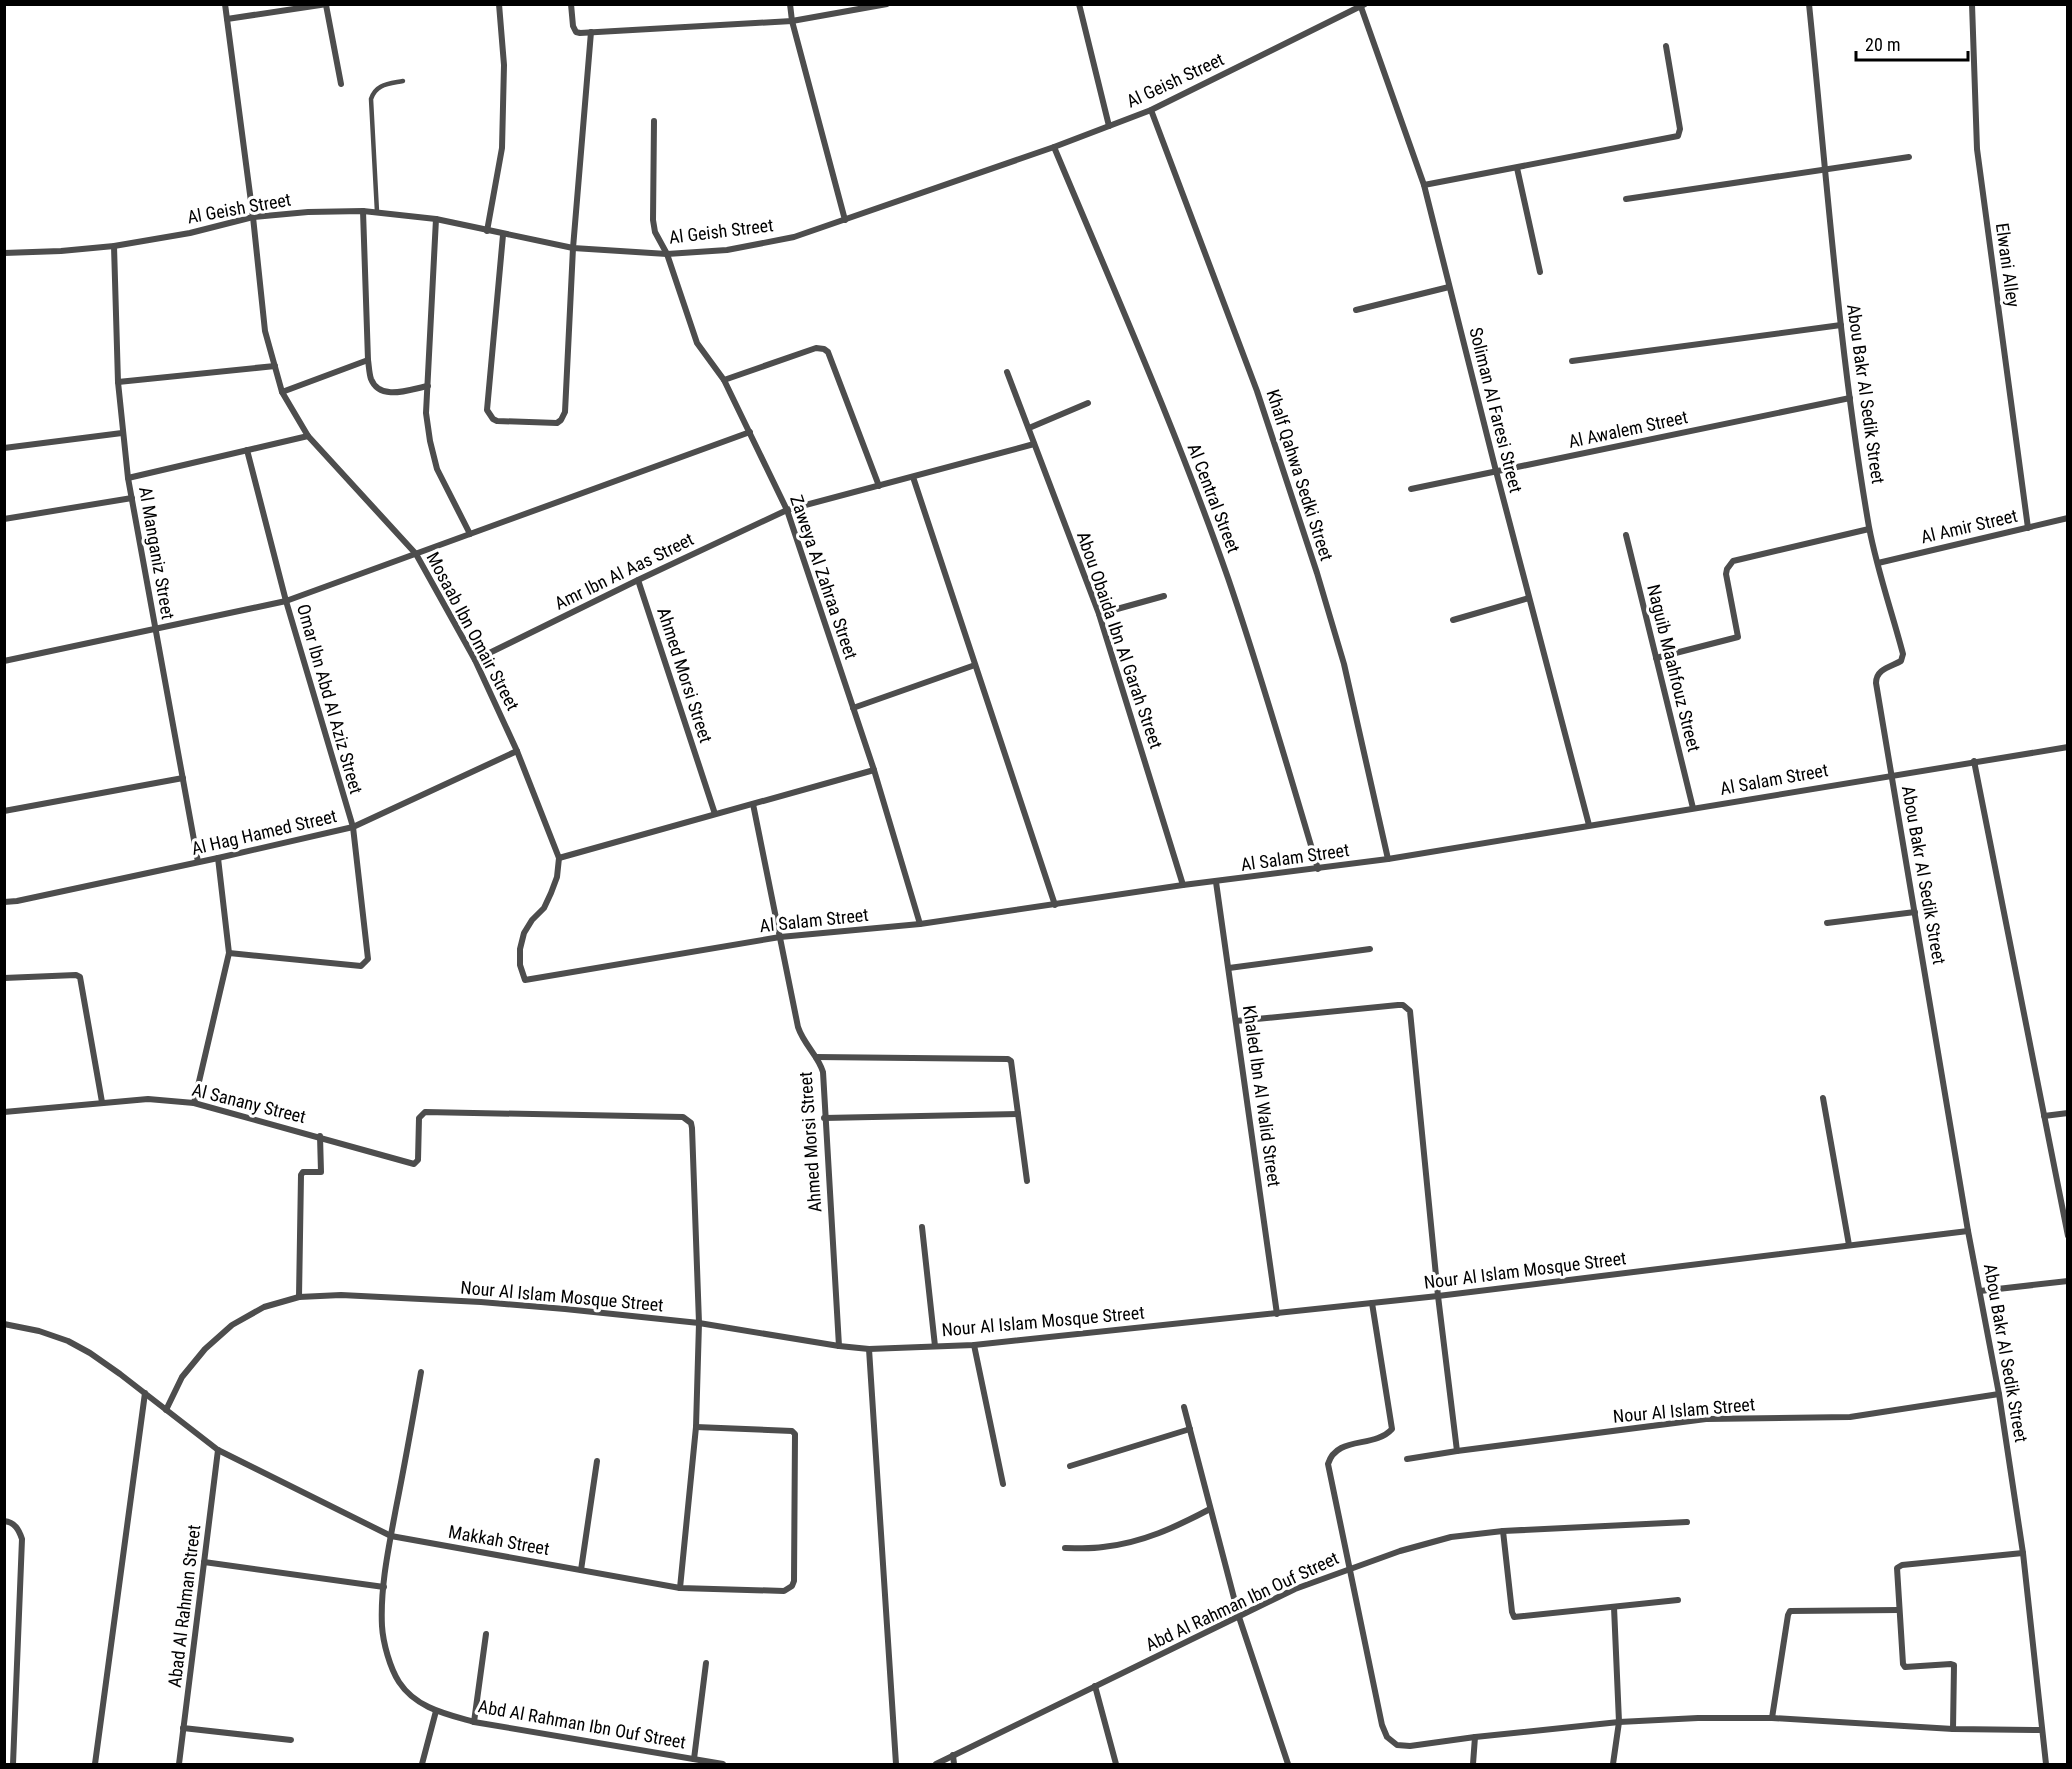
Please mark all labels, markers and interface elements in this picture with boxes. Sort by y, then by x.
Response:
scale bar [1856,24,1968,62]
text: 20 m [1865,34,1900,55]
street label: Al Geish Street [1123,48,1227,112]
street label: Al Geish Street [185,189,293,227]
street label: Al Geish Street [668,214,774,248]
street label: Elwani Alley [1992,222,2024,309]
street label: Abou Bakr Al Sedik Street [1843,303,1889,485]
street label: Soliman Al Faresi Street [1465,325,1527,495]
street label: Khalf Qahwa Sedki Street [1262,387,1338,563]
street label: Al Awalem Street [1566,406,1690,452]
street label: Al Central Street [1183,440,1245,556]
street label: Al Manganiz Street [135,485,179,621]
street label: Zaweya Al Zahraa Street [786,492,862,662]
street label: Al Amir Street [1919,505,2019,547]
street label: Amr Ibn Al Aas Street [551,528,697,614]
street label: Abou Obaida Ibn Al Garah Street [1073,529,1167,751]
street label: Mosaab Ibn Omair Street [422,548,524,714]
street label: Naguib Maahfouz Street [1643,582,1705,754]
street label: Omar Ibn Abd Al Aziz Street [293,602,367,796]
street label: Ahmed Morsi Street [653,605,717,745]
street label: Al Salam Street [1718,759,1830,799]
street label: Abou Bakr Al Sedik Street [1898,784,1950,966]
street label: Al Hag Hamed Street [189,805,339,859]
street label: Al Salam Street [1239,839,1351,875]
street label: Al Salam Street [759,904,869,936]
street label: Khaled Ibn Al Walid Street [1239,1004,1285,1188]
street label: Ahmed Morsi Street [795,1071,825,1213]
street label: Al Sanany Street [190,1079,308,1127]
street label: Nour Al Islam Mosque Street [1423,1247,1627,1293]
street label: Abou Bakr Al Sedik Street [1980,1262,2032,1444]
street label: Nour Al Islam Mosque Street [460,1277,664,1315]
street label: Nour Al Islam Mosque Street [941,1302,1145,1340]
street label: Nour Al Islam Street [1612,1393,1756,1427]
street label: Makkah Street [447,1521,551,1559]
street label: Abad Al Rahman Street [164,1524,204,1688]
street label: Abd Al Rahman Ibn Ouf Street [1142,1547,1342,1655]
street label: Abd Al Rahman Ibn Ouf Street [476,1695,688,1753]

